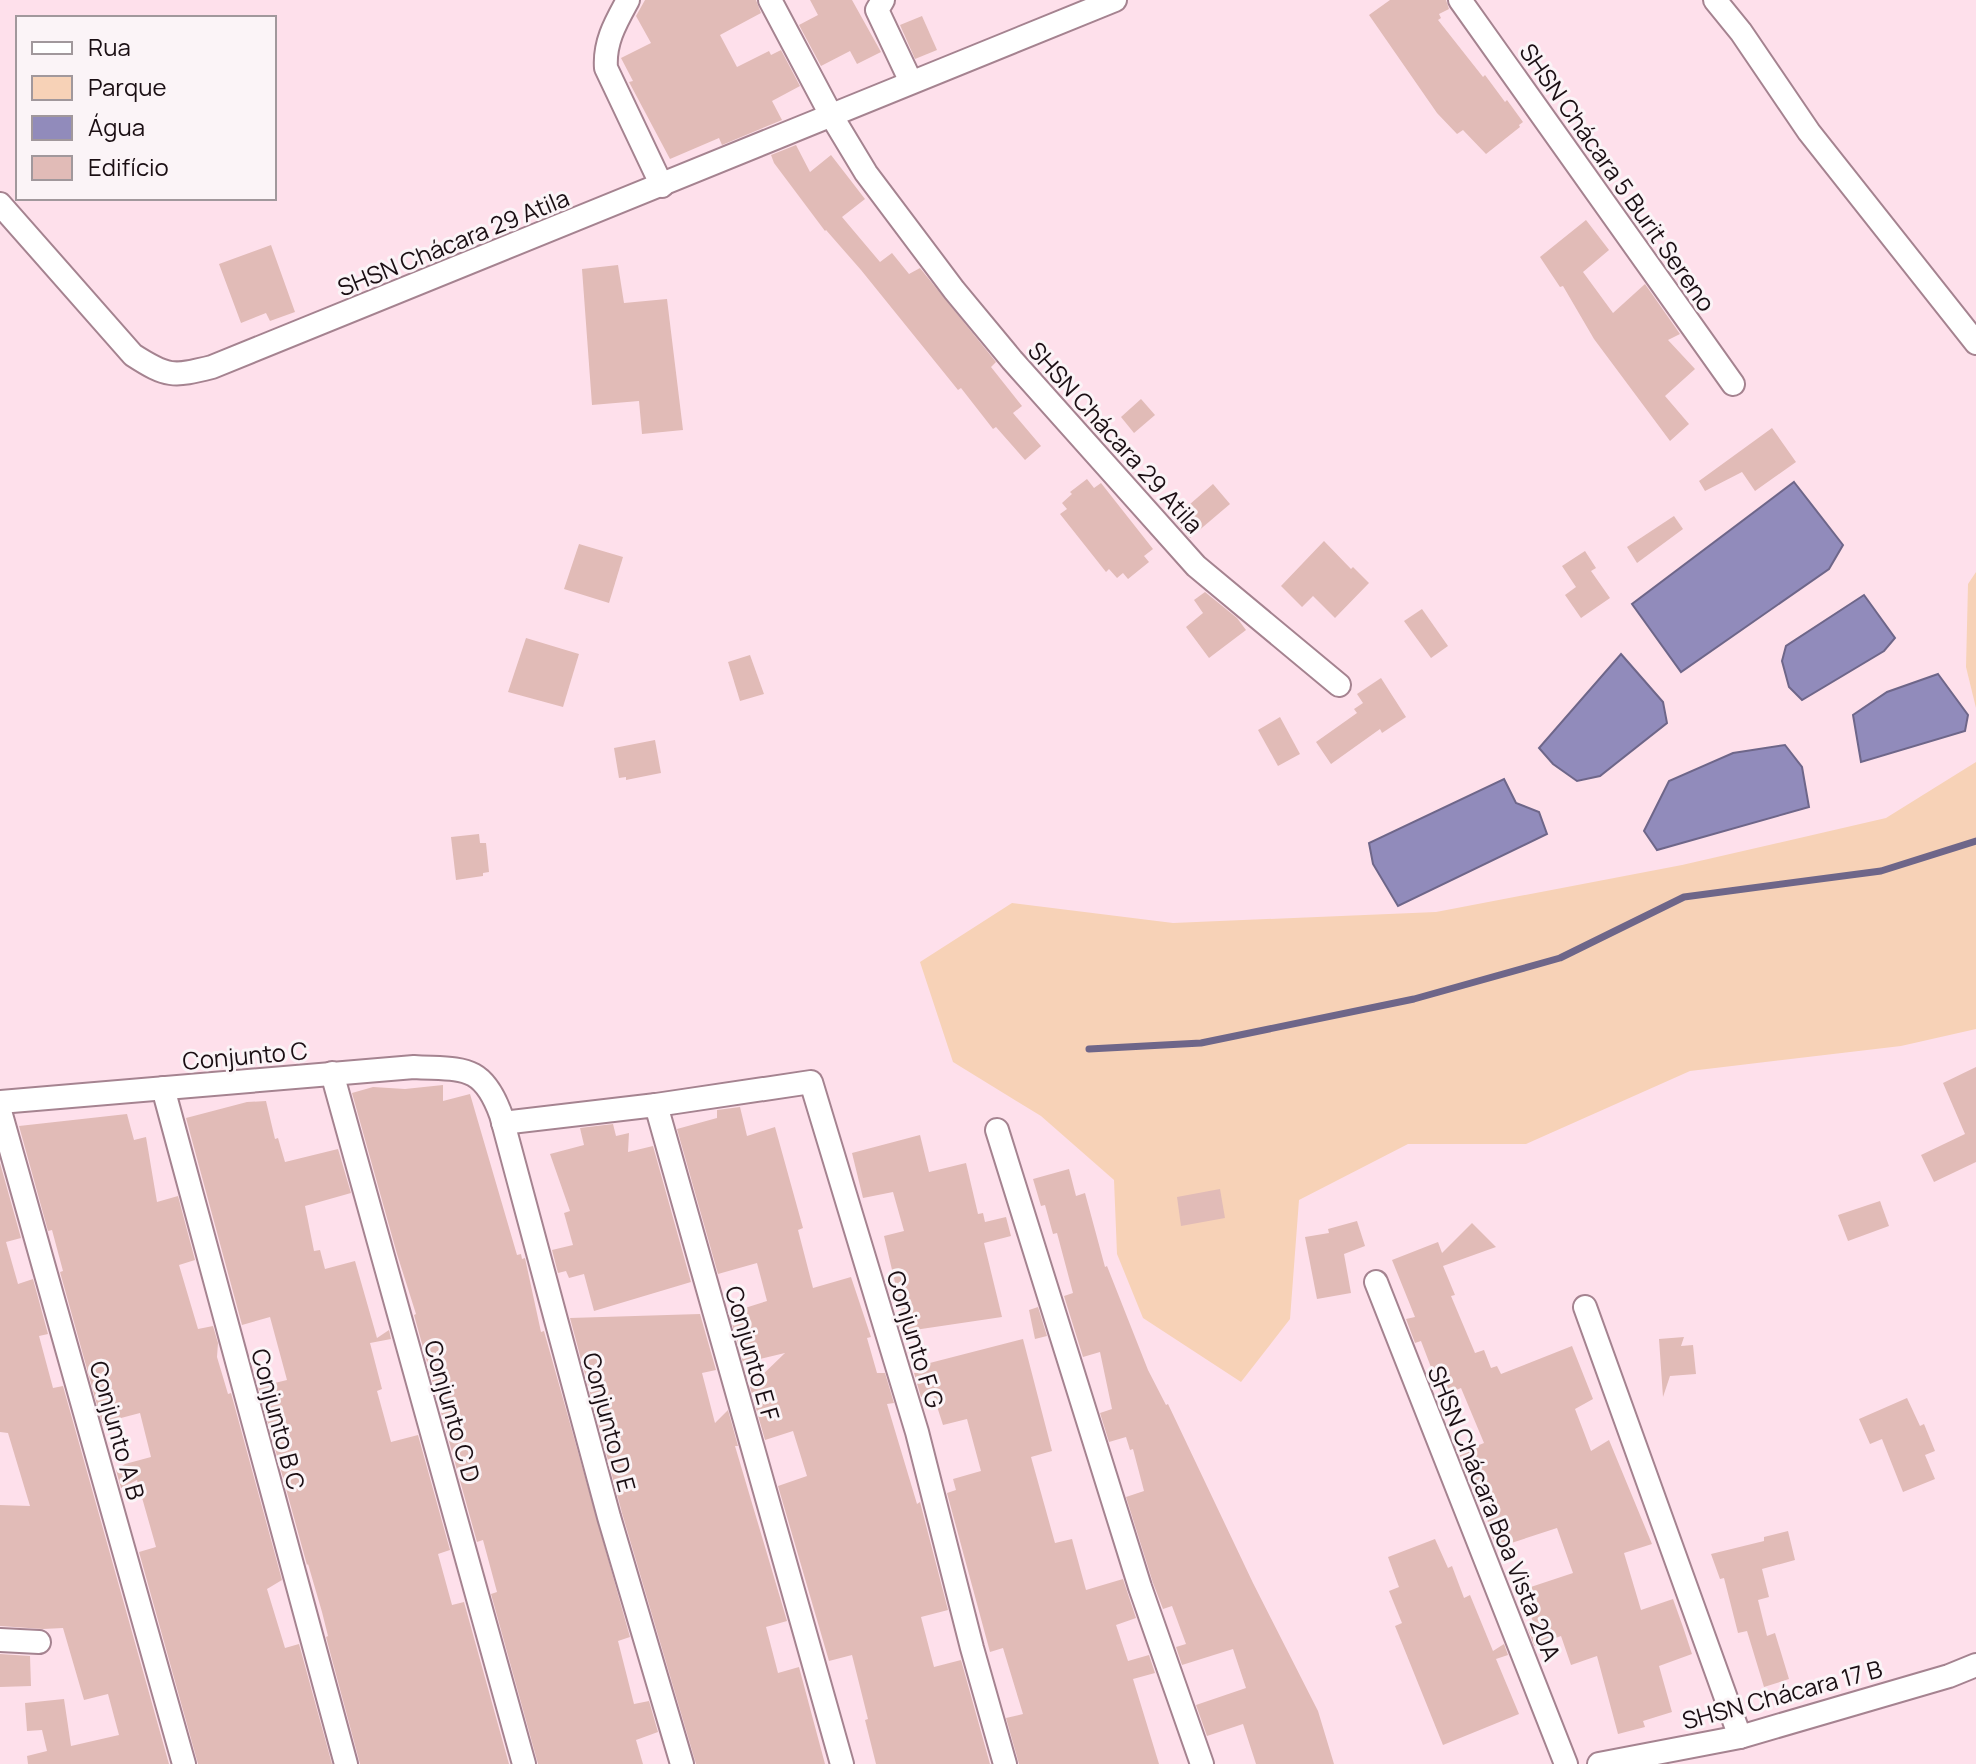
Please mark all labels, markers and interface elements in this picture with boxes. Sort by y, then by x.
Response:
legend [16,16,276,200]
text: Rua [88,30,131,63]
street label: SHSN Chácara 5 Burit Sereno [1513,36,1723,318]
text: Parque [88,70,166,103]
text: Água [88,110,145,143]
text: Edifício [88,150,169,183]
street label: SHSN Chácara 29 Atila [332,180,574,304]
street label: SHSN Chácara 29 Atila [1021,334,1211,540]
street label: Conjunto C [181,1033,309,1077]
street label: Conjunto F G [879,1266,953,1412]
street label: Conjunto E F [718,1282,788,1424]
street label: Conjunto C D [417,1336,489,1486]
street label: Conjunto B C [244,1345,314,1493]
street label: Conjunto D E [576,1349,644,1495]
street label: Conjunto A B [82,1357,154,1503]
street label: SHSN Chácara Boa Vista 20A [1421,1361,1569,1665]
street label: SHSN Chácara 17 B [1678,1651,1886,1737]

